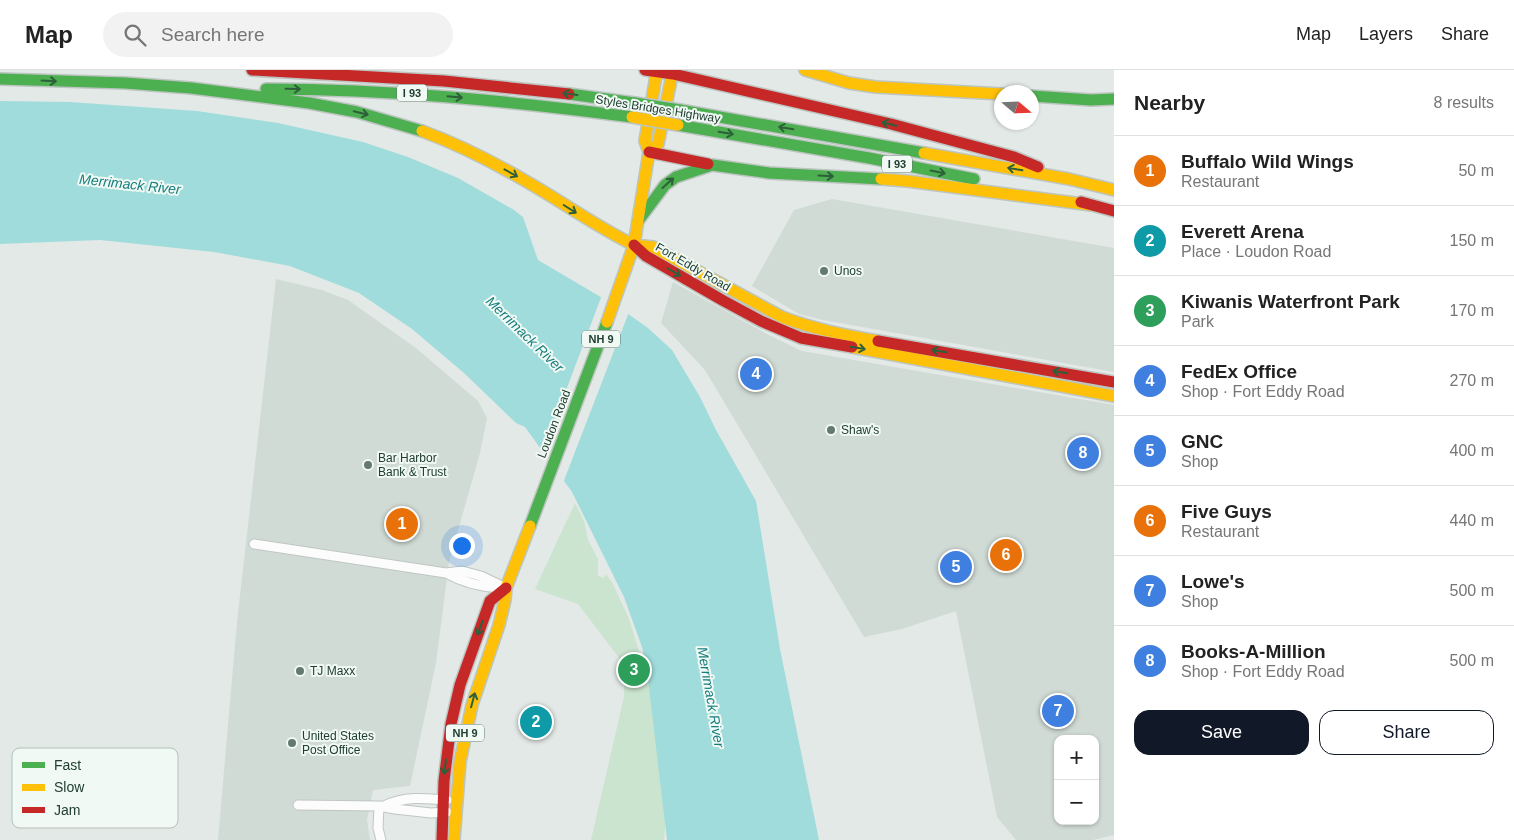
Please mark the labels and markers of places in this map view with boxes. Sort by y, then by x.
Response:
place label: Unos [834,264,862,278]
marker: Unos [818,265,830,277]
pin: 4 [740,355,772,393]
place label: Shaw's [841,423,879,437]
marker: Shaw's [825,424,837,436]
pin: 8 [1067,434,1099,472]
place label: Bar Harbor Bank & Trust [378,451,447,479]
marker: Bar Harbor Bank & Trust [362,459,374,471]
pin: 1 [386,505,418,543]
pin: 6 [990,536,1022,574]
pin: 5 [940,548,972,586]
pin: 3 [618,651,650,689]
place label: TJ Maxx [310,664,355,678]
marker: TJ Maxx [294,665,306,677]
pin: 7 [1042,692,1074,730]
pin: 2 [520,703,552,741]
place label: United States Post Office [302,729,374,757]
marker: United States Post Office [286,737,298,749]

